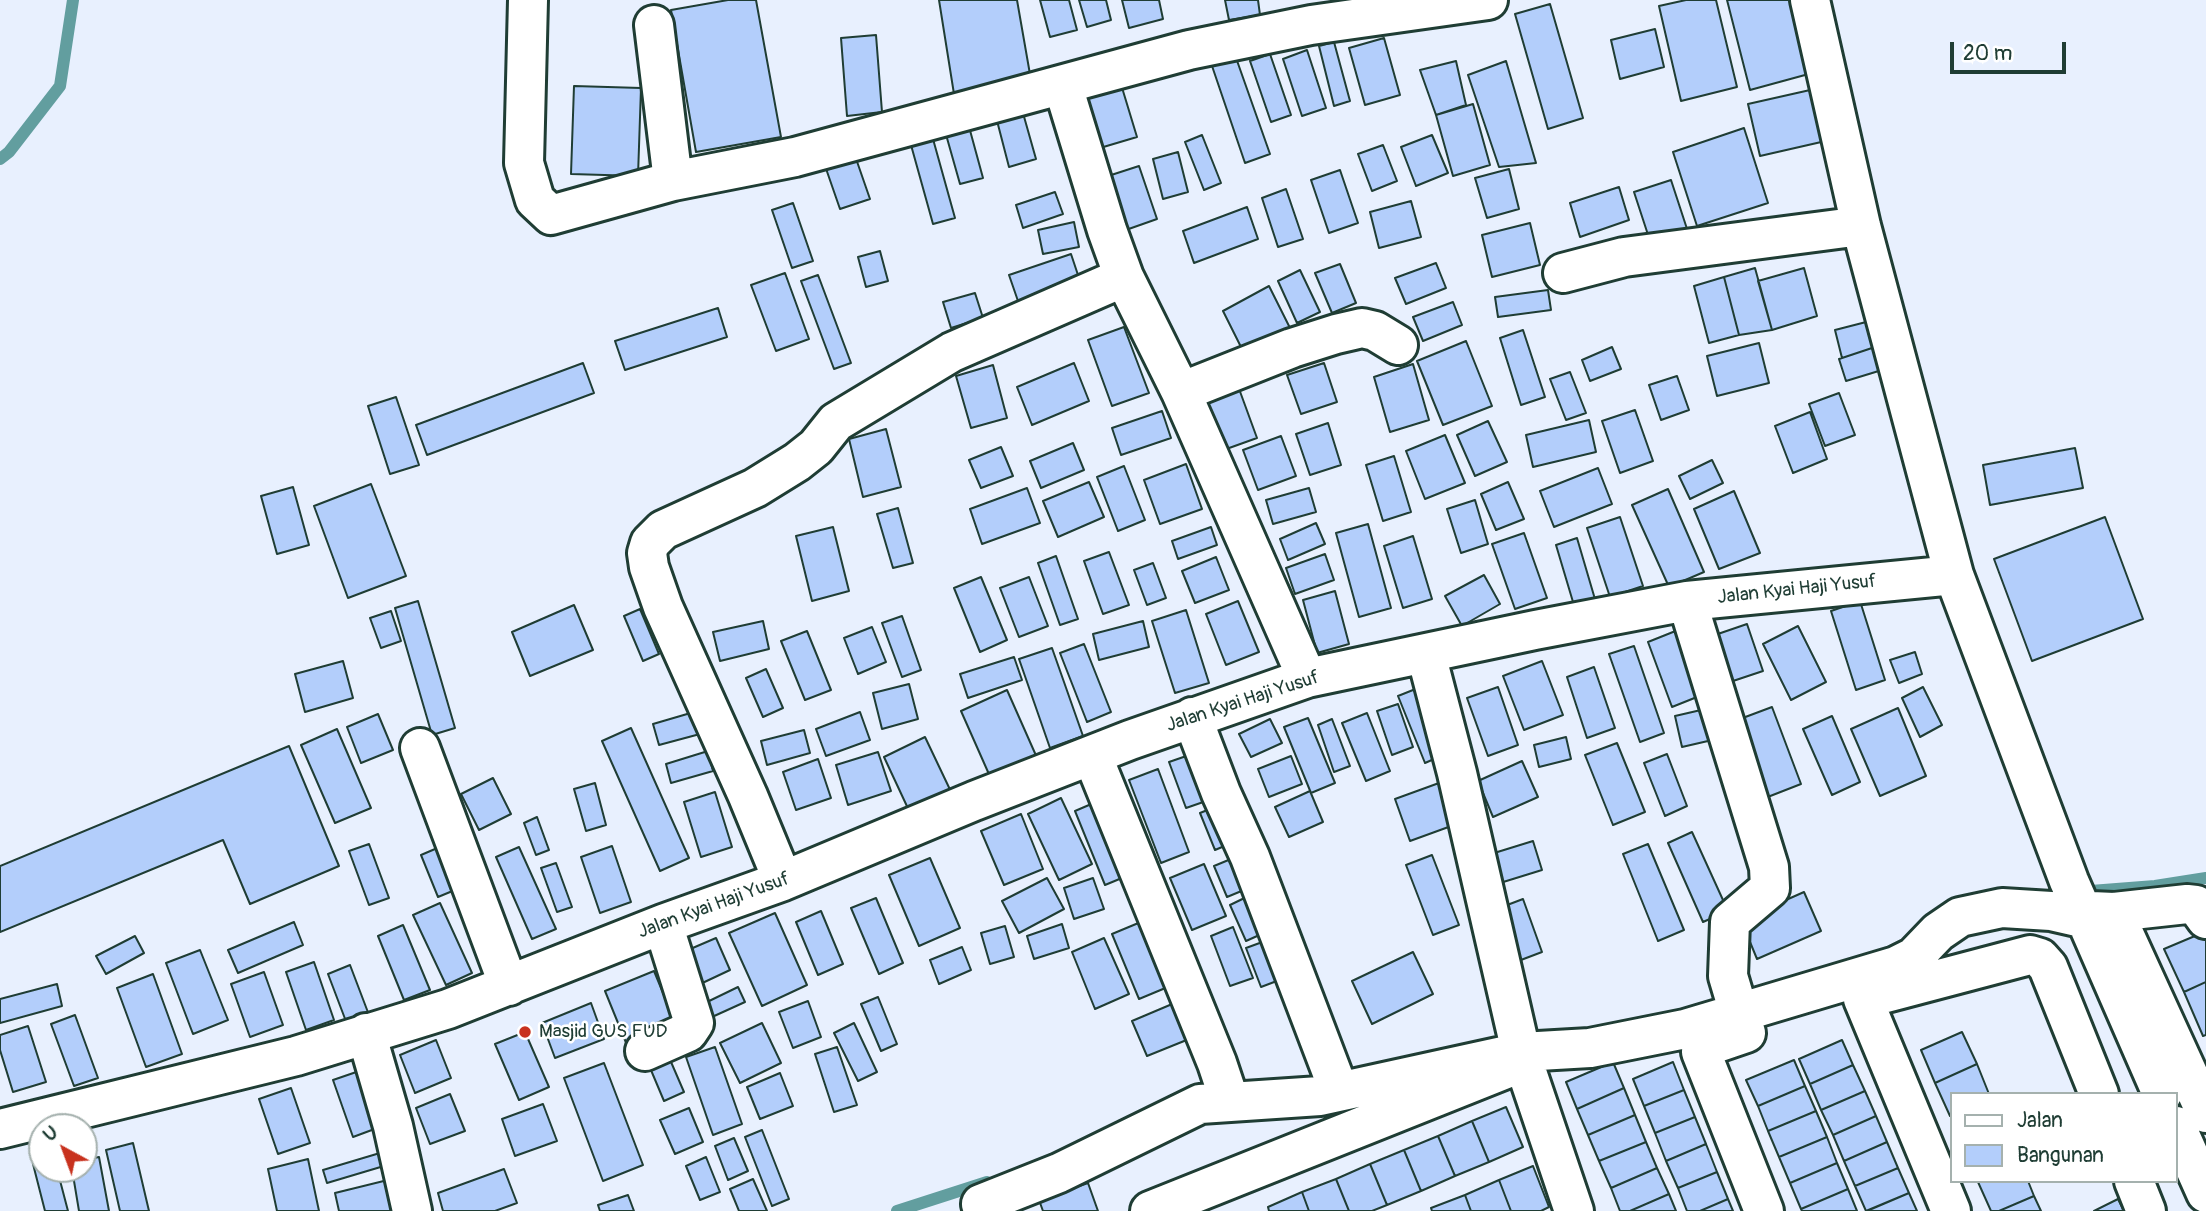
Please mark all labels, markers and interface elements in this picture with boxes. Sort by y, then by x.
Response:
scale bar [1954,28,2070,72]
text: 20 m [1963,40,2012,67]
street label: Jalan Kyai Haji Yusuf [1716,570,1878,610]
street label: Jalan Kyai Haji Yusuf [1164,666,1322,738]
street label: Jalan Kyai Haji Yusuf [635,868,793,944]
place label: Masjid GUS FUD [539,1021,667,1043]
marker: Masjid GUS FUD [517,1024,533,1040]
legend [1951,1092,2178,1183]
text: Jalan [2017,1107,2063,1134]
north arrow [28,1113,98,1183]
text: U [38,1120,63,1147]
text: Bangunan [2017,1142,2104,1169]

